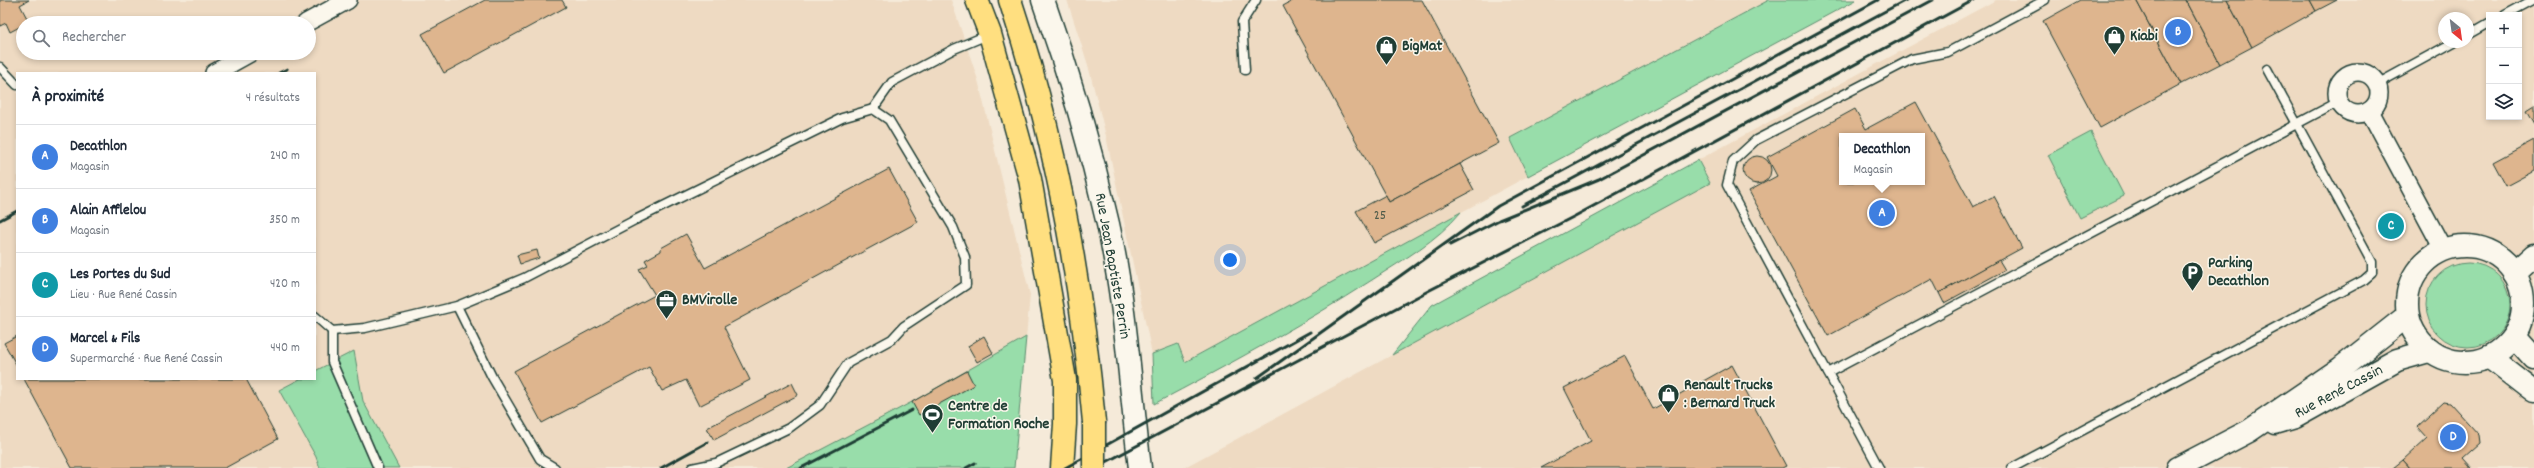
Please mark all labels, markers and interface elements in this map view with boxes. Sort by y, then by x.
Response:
north arrow [2438,12,2474,48]
map controls [2486,12,2522,120]
button: + [2486,12,2522,48]
search box [16,16,316,60]
pin: B [2165,17,2191,47]
shop icon: Kiabi [2101,23,2127,56]
place label: Kiabi [2130,25,2158,48]
icon: search [30,27,52,49]
text: Rechercher [62,27,126,49]
shop icon: BigMat [1374,33,1400,66]
place label: BigMat [1402,35,1442,58]
button: − [2486,48,2522,84]
button: layers [2486,84,2522,120]
text: À proximité [32,86,104,110]
text: 4 résultats [246,89,300,108]
popup [1839,133,1925,185]
text: Decathlon [70,136,127,158]
text: Decathlon [1854,139,1911,161]
text: A [41,147,49,166]
text: 240 m [270,147,300,166]
text: Magasin [70,158,109,177]
text: Magasin [1854,161,1893,180]
street label: Rue Jean Baptiste Perrin [1088,191,1136,341]
pin: A [1869,198,1895,228]
text: Alain Afflelou [70,200,146,222]
house number: 25 [1374,206,1386,226]
text: B [42,211,48,230]
text: 350 m [269,211,300,230]
pin: C [2378,211,2404,241]
text: Magasin [70,222,109,241]
your location [1220,250,1240,270]
place label: Parking Decathlon [2208,252,2269,293]
parking icon: Parking Decathlon [2180,259,2206,292]
text: Les Portes du Sud [70,264,170,286]
text: C [42,275,48,294]
text: 420 m [270,275,300,294]
text: Lieu · Rue René Cassin [70,286,177,305]
office icon: BMVirolle [654,287,680,320]
place label: BMVirolle [682,289,737,312]
text: Marcel & Fils [70,328,140,350]
text: D [42,339,48,358]
text: 440 m [270,339,300,358]
text: Supermarché · Rue René Cassin [70,350,223,369]
street label: Rue René Cassin [2291,359,2387,425]
place label: Renault Trucks : Bernard Truck [1684,374,1776,415]
shop icon: Renault Trucks : Bernard Truck [1655,381,1681,414]
place label: Centre de Formation Roche [948,395,1049,436]
sports icon: Centre de Formation Roche [920,402,946,435]
pin: D [2440,422,2466,452]

